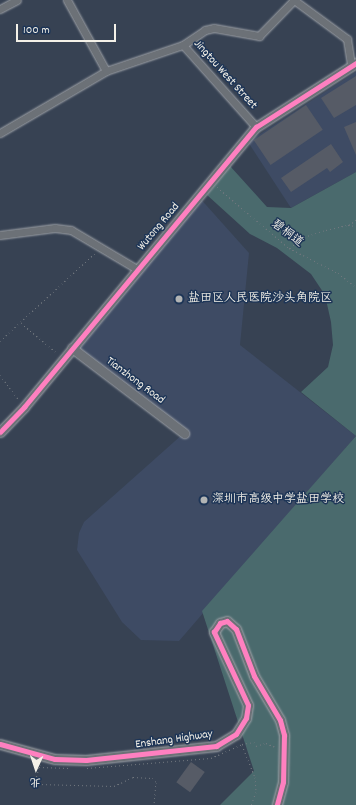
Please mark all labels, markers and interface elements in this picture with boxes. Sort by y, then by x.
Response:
scale bar [18,16,118,42]
text: 100 m [23,22,50,39]
street label: Jingtou West Street [190,37,260,113]
street label: Wutong Road [135,200,183,254]
street label: 碧桐道 [268,217,306,251]
place label: 盐田区人民医院沙头角院区 [188,292,332,306]
marker: 盐田区人民医院沙头角院区 [173,293,185,305]
street label: Tianzhong Road [103,354,167,408]
place label: 深圳市高级中学盐田学校 [212,493,344,507]
marker: 深圳市高级中学盐田学校 [199,495,209,505]
street label: Enshang Highway [134,727,214,753]
north arrow [16,749,56,789]
text: 北 [29,773,41,789]

